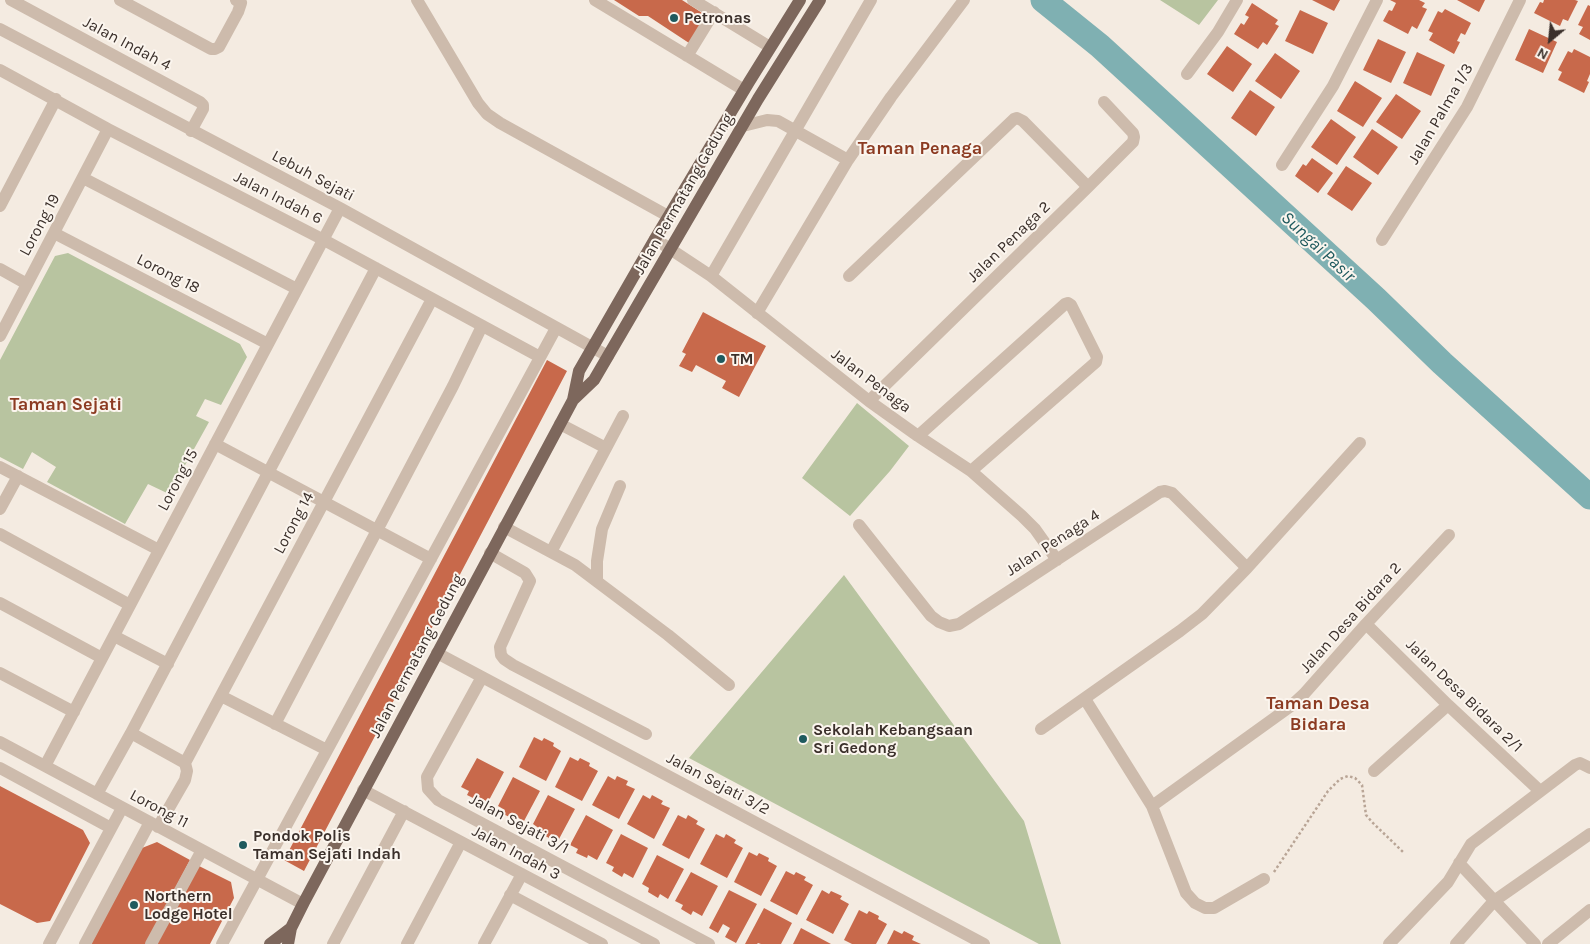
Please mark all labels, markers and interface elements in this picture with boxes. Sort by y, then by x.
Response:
place label: Petronas [684,8,751,28]
marker: Petronas [668,12,680,24]
street label: Jalan Indah 4 [80,13,174,75]
north arrow [1525,15,1575,65]
text: N [1534,44,1551,64]
street label: Jalan Palma 1/3 [1404,60,1478,168]
street label: Jalan Permatang Gedung [630,110,738,278]
district label: Taman Penaga [858,138,982,160]
street label: Lebuh Sejati [268,146,358,206]
street label: Jalan Indah 6 [230,167,326,229]
street label: Lorong 19 [16,191,64,259]
street label: Jalan Penaga 2 [963,197,1055,287]
water label: Sungai Pasir [1276,207,1360,287]
street label: Lorong 18 [133,250,203,298]
street label: Jalan Penaga [827,345,915,417]
place label: TM [731,349,753,369]
marker: TM [715,353,727,365]
district label: Taman Sejati [10,394,122,416]
street label: Lorong 15 [154,446,202,514]
street label: Lorong 14 [270,489,318,557]
street label: Jalan Penaga 4 [1002,506,1104,580]
street label: Jalan Desa Bidara 2 [1296,559,1406,677]
street label: Jalan Permatang Gedung [366,571,468,741]
street label: Jalan Desa Bidara 2/1 [1402,635,1526,757]
district label: Taman Desa Bidara [1266,693,1370,736]
place label: Sekolah Kebangsaan Sri Gedong [813,720,973,758]
marker: Sekolah Kebangsaan Sri Gedong [797,733,809,745]
street label: Jalan Sejati 3/2 [663,749,773,819]
street label: Lorong 11 [126,786,192,832]
street label: Jalan Sejati 3/1 [466,790,572,858]
street label: Jalan Indah 3 [469,822,563,884]
place label: Pondok Polis Taman Sejati Indah [253,826,401,864]
marker: Pondok Polis Taman Sejati Indah [237,839,249,851]
place label: Northern Lodge Hotel [144,886,233,924]
marker: Northern Lodge Hotel [128,899,140,911]

